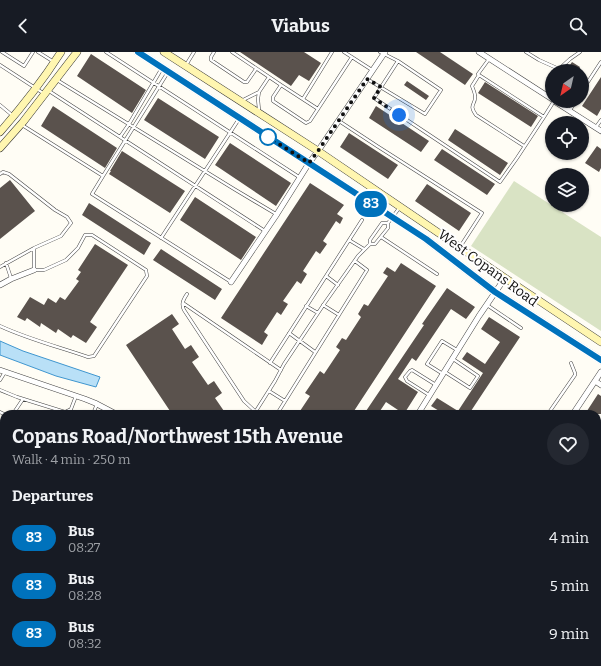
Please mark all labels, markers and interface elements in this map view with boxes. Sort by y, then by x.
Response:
icon: back [12,15,34,37]
text: Viabus [271,15,330,37]
icon: search [567,15,589,37]
north arrow [545,64,589,108]
map controls [545,64,589,212]
your location [389,105,409,125]
button: locate [545,116,589,160]
unlabelled marker [259,128,277,146]
button: layers [545,168,589,212]
line badge: 83 [353,191,389,217]
text: 83 [363,195,379,212]
street label: West Copans Road [435,226,541,310]
button: heart [547,423,589,465]
text: Copans Road/Northwest 15th Avenue [12,425,343,448]
text: Walk · 4 min · 250 m [12,452,130,467]
text: Departures [12,487,93,505]
text: Bus [68,522,94,540]
text: 83 [26,529,42,546]
text: 4 min [549,529,589,547]
text: 08:27 [68,540,100,555]
text: Bus [68,570,94,588]
text: 83 [26,577,42,594]
text: 5 min [550,577,589,595]
text: 08:28 [68,588,102,603]
text: Bus [68,618,94,636]
text: 83 [26,625,42,642]
text: 9 min [549,625,589,643]
text: 08:32 [68,636,101,651]

